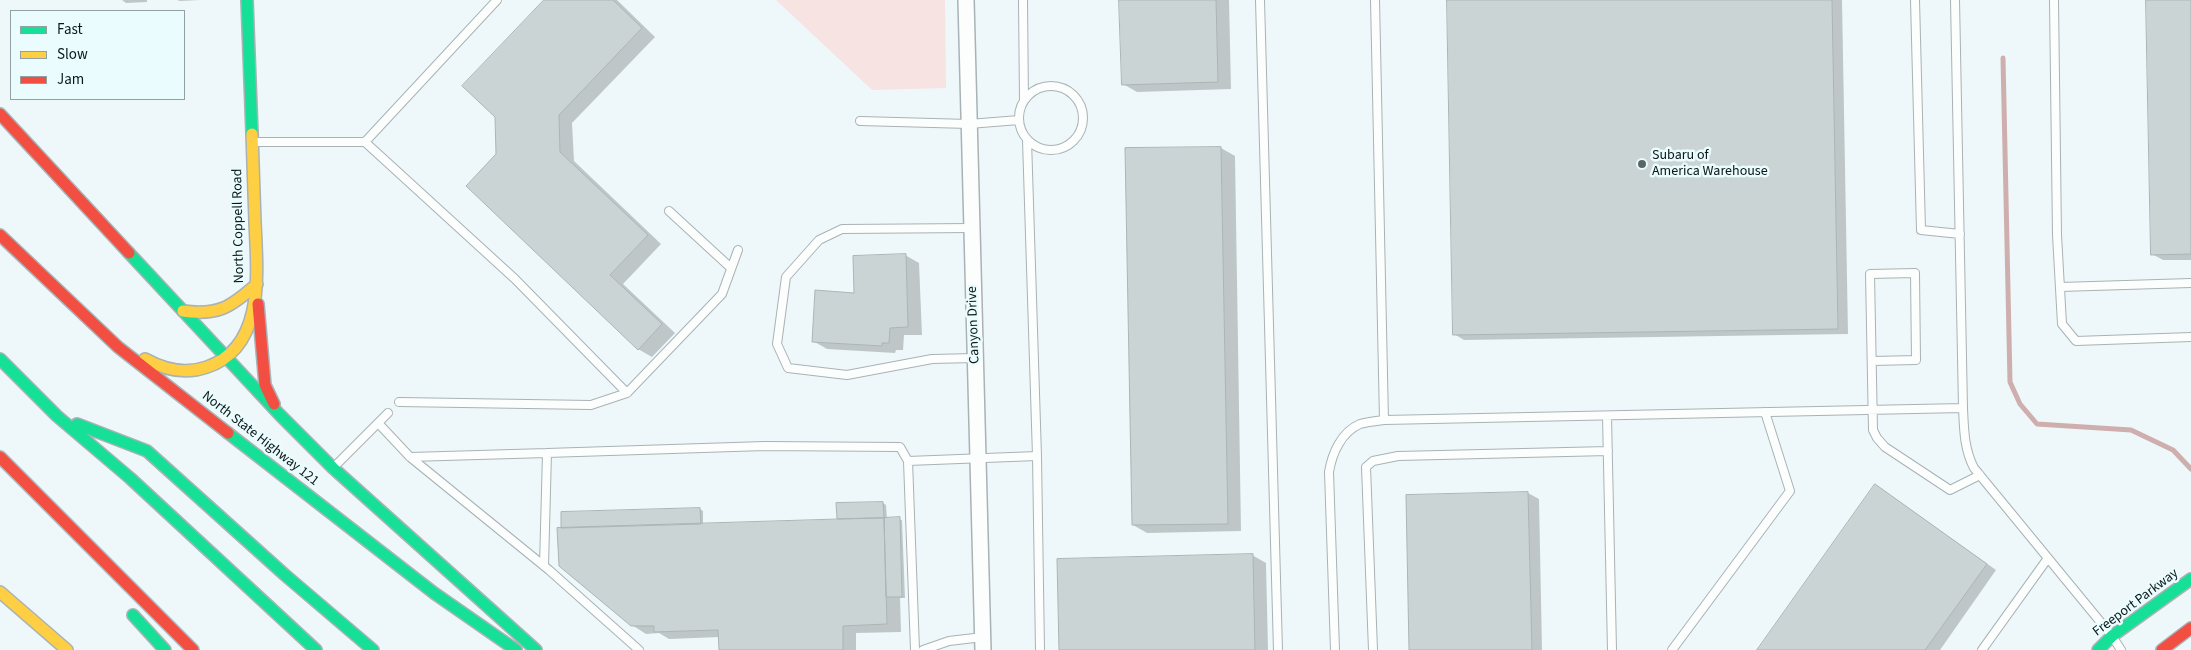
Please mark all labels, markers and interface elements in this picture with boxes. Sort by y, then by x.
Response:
legend [10,10,185,100]
text: Fast [57,19,83,40]
text: Slow [57,44,88,65]
text: Jam [57,69,84,90]
place label: Subaru of America Warehouse [1652,148,1768,180]
marker: Subaru of America Warehouse [1636,158,1648,170]
street label: North Coppell Road [230,169,248,283]
street label: Canyon Drive [964,286,984,364]
street label: North State Highway 121 [198,388,322,490]
street label: Freeport Parkway [2090,565,2182,641]

